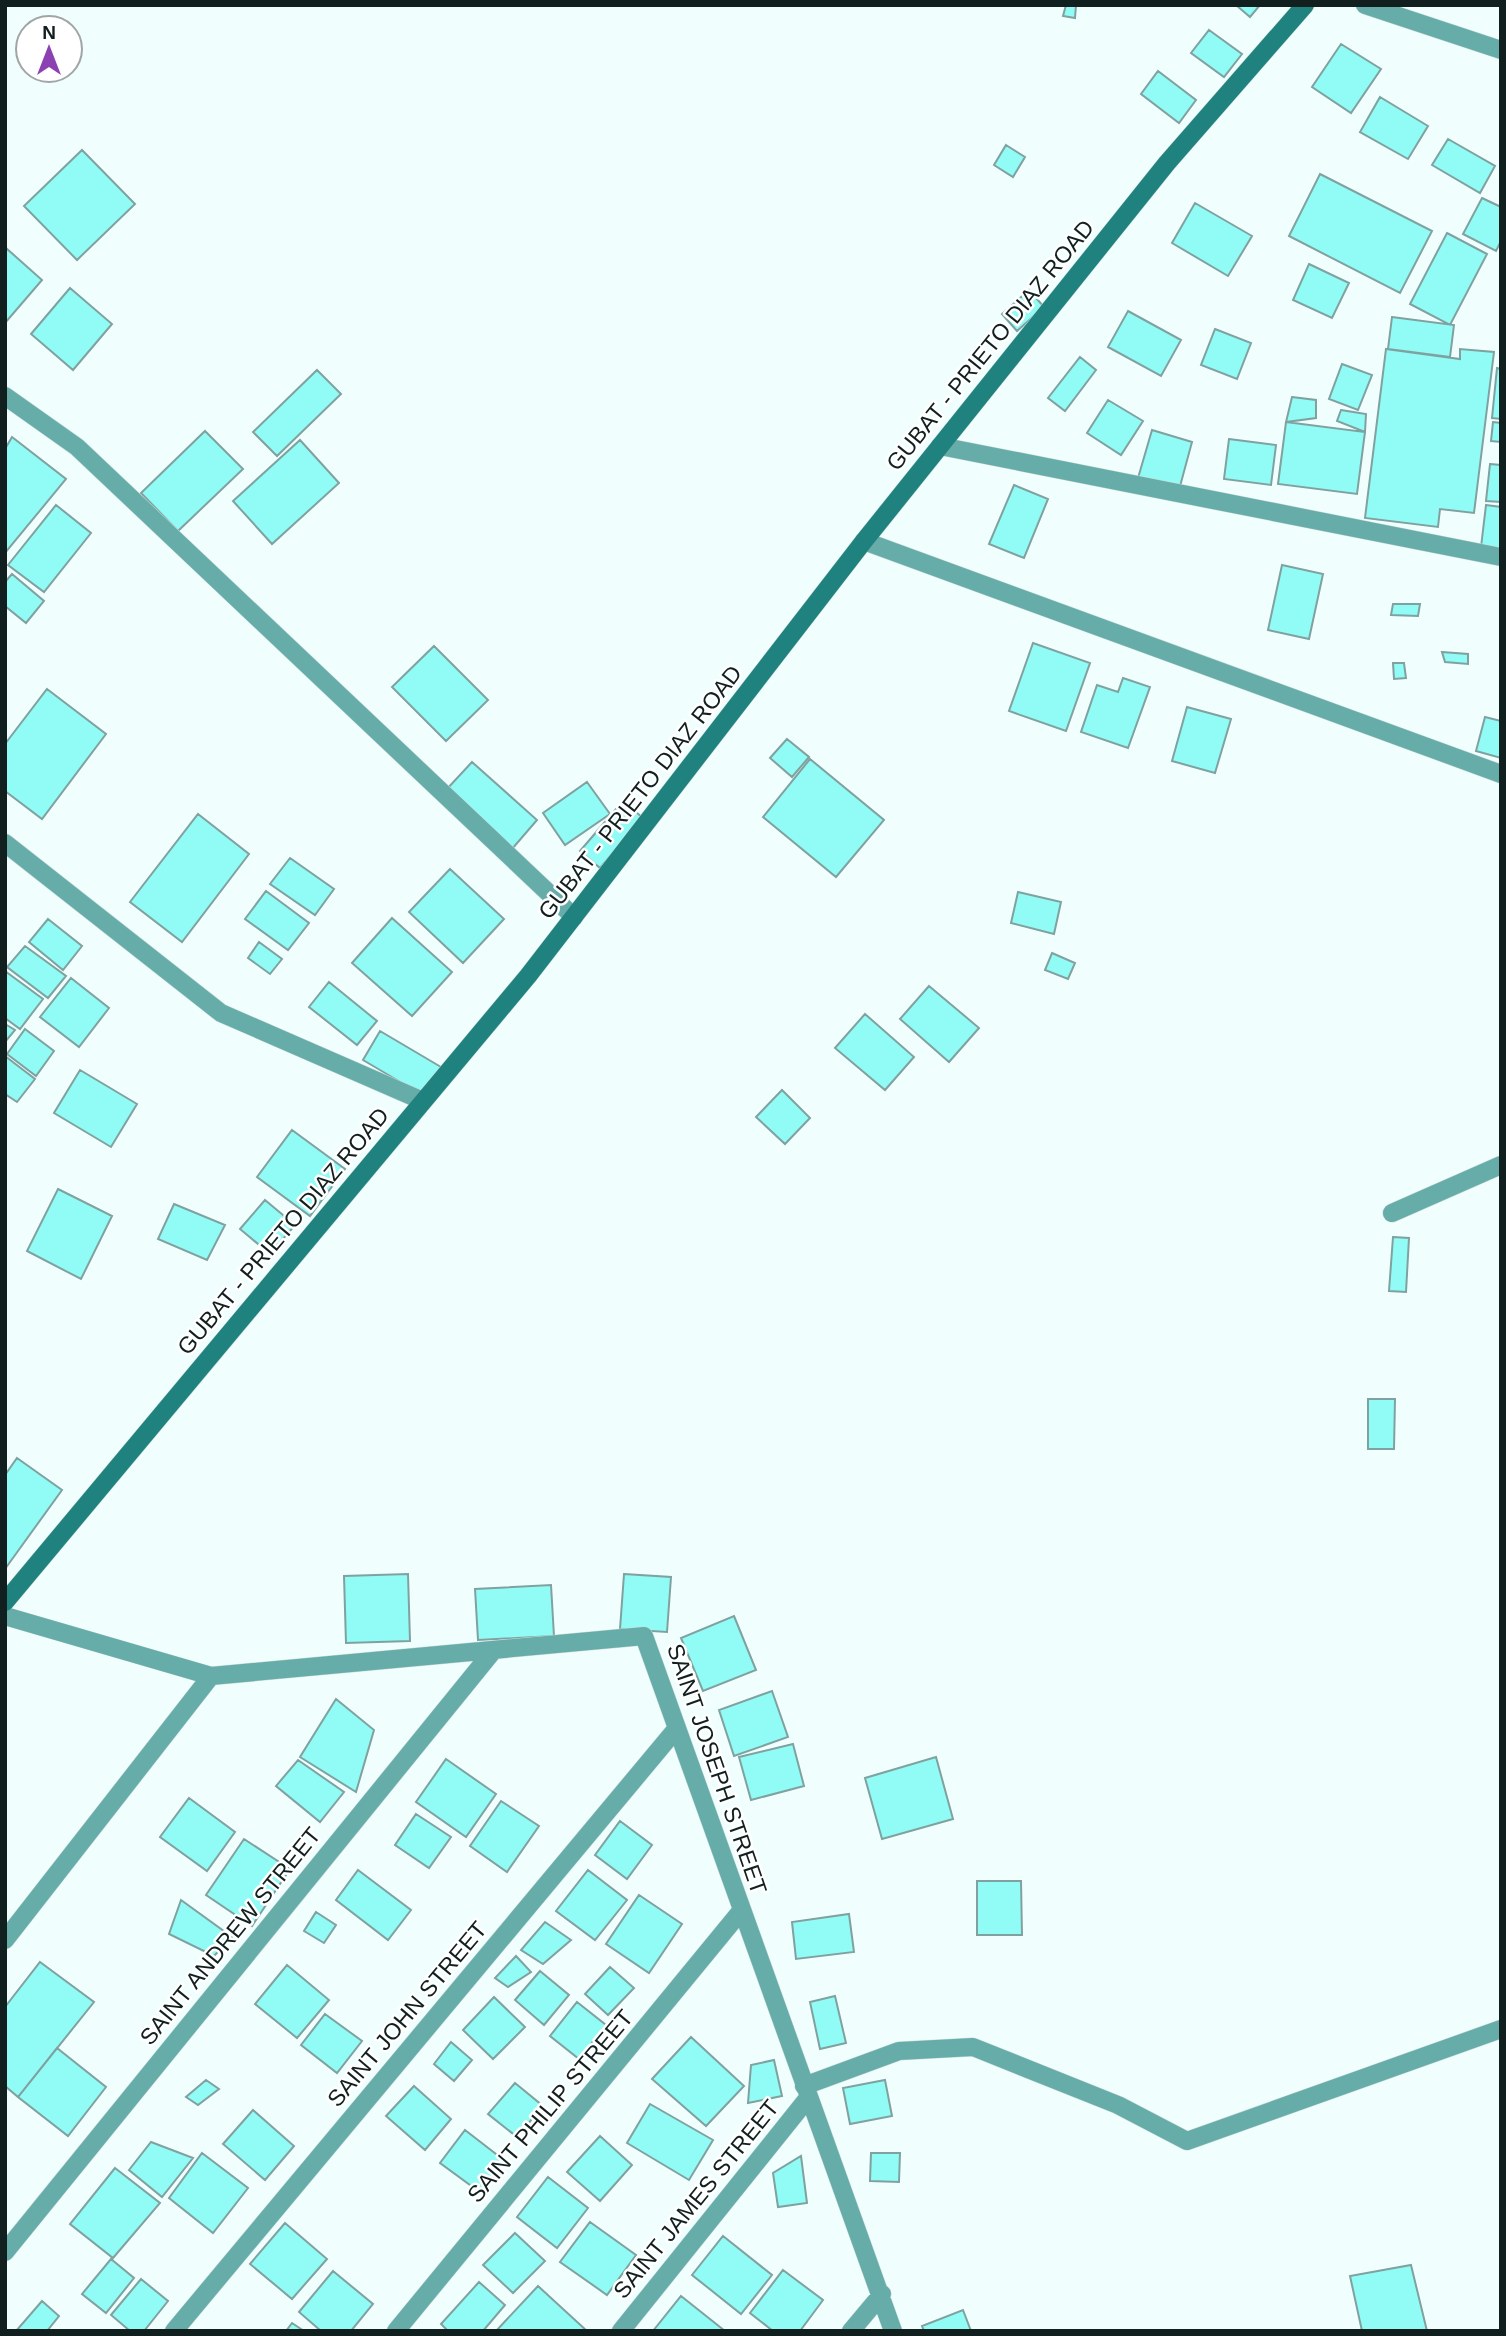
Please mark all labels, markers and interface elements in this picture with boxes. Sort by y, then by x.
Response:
north arrow [14,14,84,84]
text: N [42,22,56,43]
street label: GUBAT - PRIETO DIAZ ROAD [881,215,1099,475]
street label: GUBAT - PRIETO DIAZ ROAD [533,660,747,924]
street label: GUBAT - PRIETO DIAZ ROAD [172,1102,394,1360]
street label: SAINT JOSEPH STREET [662,1640,772,1898]
street label: SAINT ANDREW STREET [134,1822,326,2050]
street label: SAINT JOHN STREET [322,1916,492,2112]
street label: SAINT PHILIP STREET [462,2004,638,2208]
street label: SAINT JAMES STREET [608,2095,784,2303]

